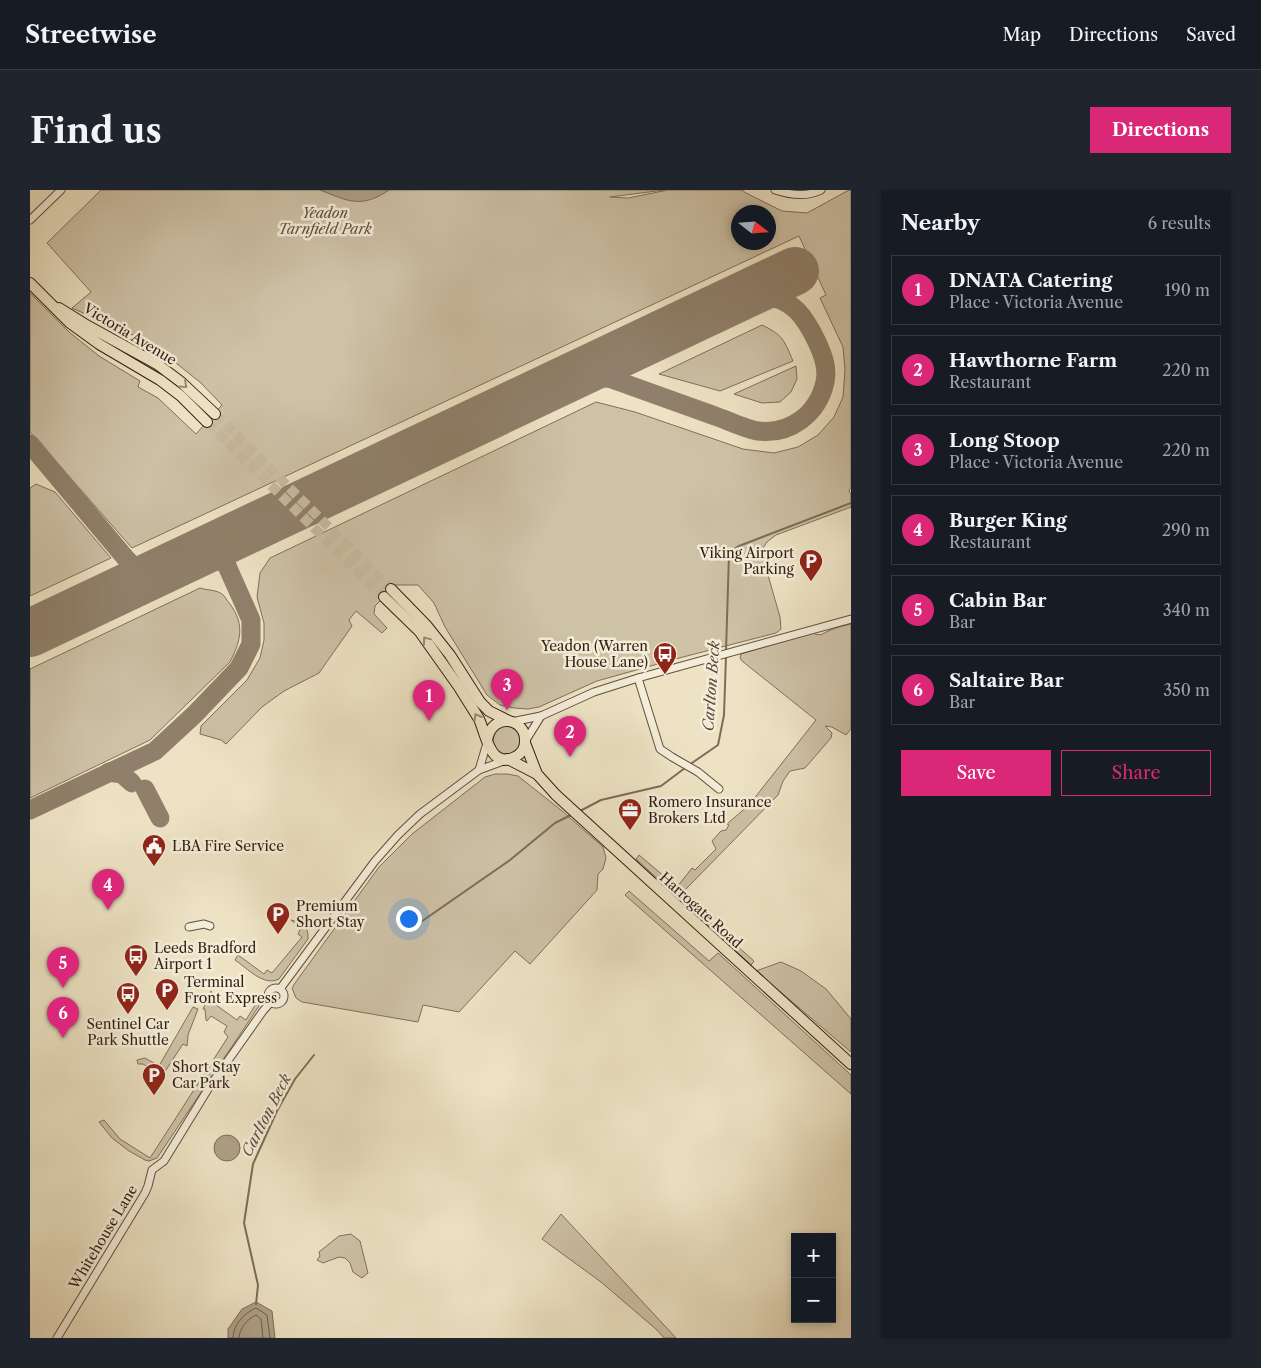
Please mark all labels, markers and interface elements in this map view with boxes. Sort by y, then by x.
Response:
text: Streetwise [25,20,157,49]
text: Map [1002,24,1041,46]
text: Directions [1069,24,1158,46]
text: Saved [1186,24,1236,46]
button: Directions [1090,107,1231,153]
text: Find us [30,109,162,152]
park label: Yeadon Tarnfield Park [278,204,373,238]
north arrow [731,205,776,250]
text: Nearby [901,210,980,235]
text: 6 results [1148,213,1211,233]
text: DNATA Catering [949,269,1113,292]
text: 1 [914,280,922,300]
text: 190 m [1165,280,1210,300]
text: Place · Victoria Avenue [949,292,1123,312]
street label: Victoria Avenue [79,299,180,369]
text: Hawthorne Farm [949,349,1117,372]
text: 2 [913,360,923,380]
text: 220 m [1162,360,1210,380]
text: Restaurant [949,372,1031,392]
one-way arrow [178,379,187,388]
text: Long Stoop [949,429,1060,452]
text: 3 [913,440,923,460]
text: 220 m [1162,440,1210,460]
text: Place · Victoria Avenue [949,452,1123,472]
text: Burger King [949,509,1067,532]
text: 4 [913,520,923,540]
text: 290 m [1162,520,1210,540]
text: Restaurant [949,532,1031,552]
place label: Viking Airport Parking [698,544,795,578]
parking icon: Viking Airport Parking [798,548,824,582]
text: Cabin Bar [949,589,1047,612]
text: 5 [914,600,922,620]
text: 340 m [1163,600,1210,620]
text: Bar [949,612,975,632]
one-way arrow [423,637,431,646]
place label: Yeadon (Warren House Lane) [540,637,648,671]
water label: Carlton Beck [698,640,724,732]
bus stop icon: Yeadon (Warren House Lane) [652,641,678,675]
pin: 3 [491,669,523,710]
text: Saltaire Bar [949,669,1064,692]
pin: 1 [413,680,445,721]
text: 6 [913,680,923,700]
text: 350 m [1163,680,1210,700]
text: Bar [949,692,975,712]
one-way arrow [473,713,483,722]
pin: 2 [554,716,586,757]
button: Save [901,750,1051,796]
button: Share [1061,750,1211,796]
place label: Romero Insurance Brokers Ltd [648,793,772,827]
office icon: Romero Insurance Brokers Ltd [617,797,643,831]
public building icon: LBA Fire Service [141,833,167,867]
place label: LBA Fire Service [172,837,284,855]
street label: Harrogate Road [656,868,747,952]
pin: 4 [92,869,124,910]
place label: Premium Short Stay [296,897,365,931]
parking icon: Premium Short Stay [265,901,291,935]
your location [396,906,422,932]
place label: Leeds Bradford Airport 1 [153,939,257,973]
bus stop icon: Leeds Bradford Airport 1 [123,943,149,977]
pin: 5 [47,947,79,988]
place label: Terminal Front Express [184,973,277,1007]
parking icon: Terminal Front Express [154,977,180,1011]
bus stop icon: Sentinel Car Park Shuttle [115,981,141,1015]
pin: 6 [47,997,79,1038]
place label: Sentinel Car Park Shuttle [87,1015,169,1049]
place label: Short Stay Car Park [172,1058,241,1092]
parking icon: Short Stay Car Park [141,1062,167,1096]
water label: Carlton Beck [237,1070,295,1160]
street label: Whitehouse Lane [64,1182,141,1293]
map controls [791,1233,836,1323]
button: + [791,1233,836,1278]
button: − [791,1278,836,1323]

